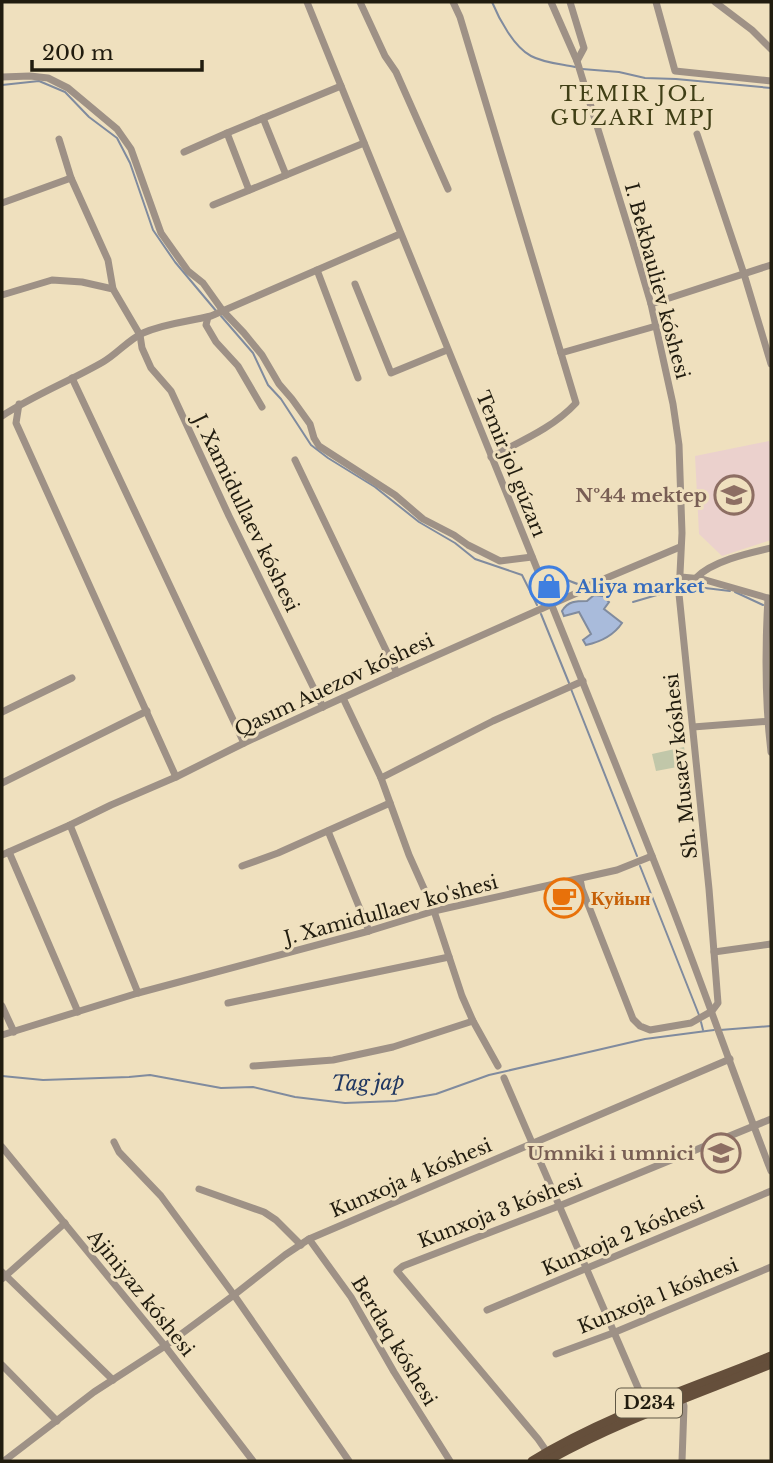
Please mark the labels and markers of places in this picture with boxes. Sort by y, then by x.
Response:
school or university icon: №44 mektep [713,474,755,516]
place label: №44 mektep [575,484,707,507]
shop icon: Aliya market [528,565,570,607]
place label: Aliya market [575,575,705,598]
cafe icon: Куйын [543,877,585,919]
place label: Куйын [591,887,651,910]
school or university icon: Umniki i umnici [700,1132,742,1174]
place label: Umniki i umnici [527,1142,694,1165]

